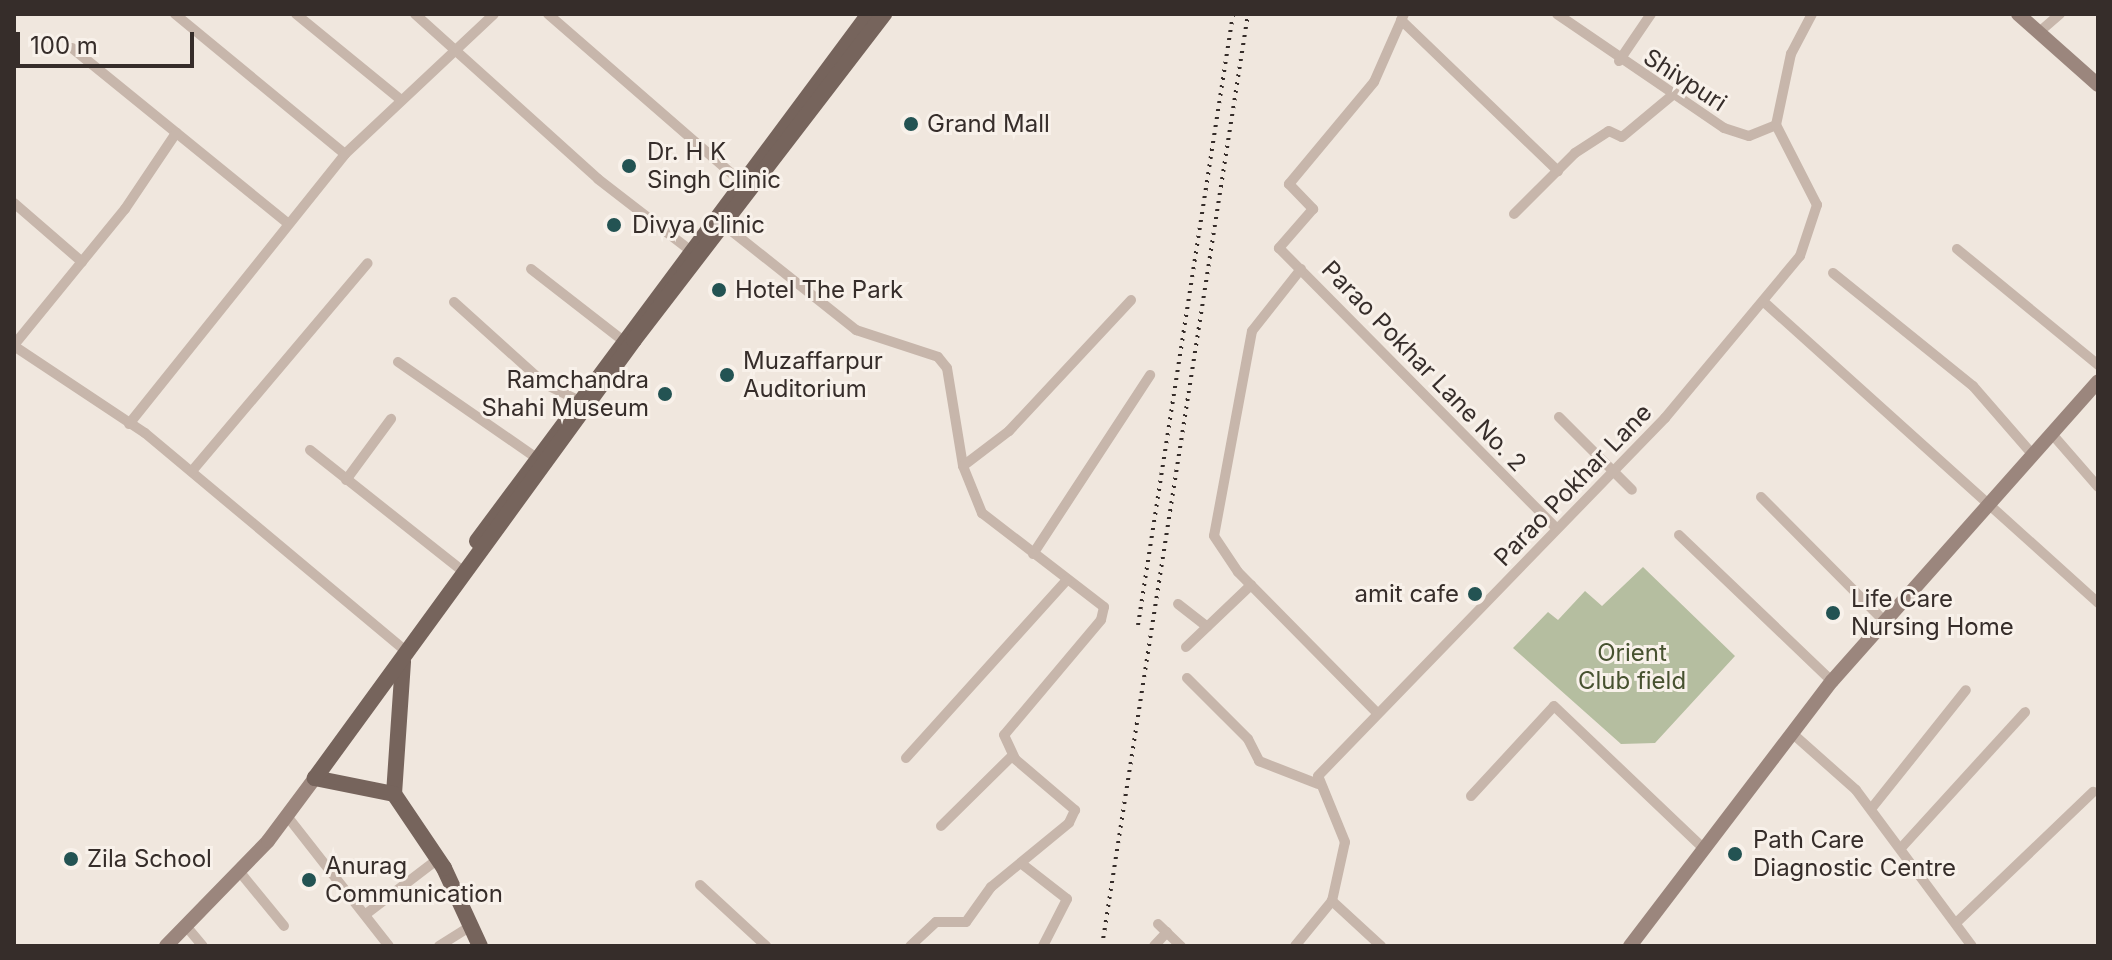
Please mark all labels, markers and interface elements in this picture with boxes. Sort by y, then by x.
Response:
scale bar [20,16,198,66]
text: 100 m [30,31,98,60]
street label: Shivpuri [1638,43,1732,117]
place label: Grand Mall [927,110,1050,138]
marker: Grand Mall [902,115,920,133]
place label: Dr. H K Singh Clinic [647,138,781,194]
marker: Dr. H K Singh Clinic [618,155,640,177]
place label: Divya Clinic [632,211,765,239]
marker: Divya Clinic [603,214,625,236]
street label: Parao Pokhar Lane No. 2 [1316,255,1532,477]
place label: Hotel The Park [735,276,903,304]
marker: Hotel The Park [710,281,728,299]
place label: Muzaffarpur Auditorium [743,347,883,403]
place label: Ramchandra Shahi Museum [481,366,649,422]
marker: Muzaffarpur Auditorium [718,366,736,384]
marker: Ramchandra Shahi Museum [656,385,674,403]
street label: Parao Pokhar Lane [1488,398,1658,572]
place label: amit cafe [1354,580,1459,608]
marker: amit cafe [1466,585,1484,603]
place label: Life Care Nursing Home [1851,585,2014,641]
marker: Life Care Nursing Home [1822,602,1844,624]
park label: Orient Club field [1578,639,1686,695]
place label: Path Care Diagnostic Centre [1753,826,1956,882]
marker: Path Care Diagnostic Centre [1724,843,1746,865]
place label: Zila School [87,845,212,873]
marker: Zila School [62,850,80,868]
place label: Anurag Communication [325,852,503,908]
marker: Anurag Communication [300,871,318,889]

